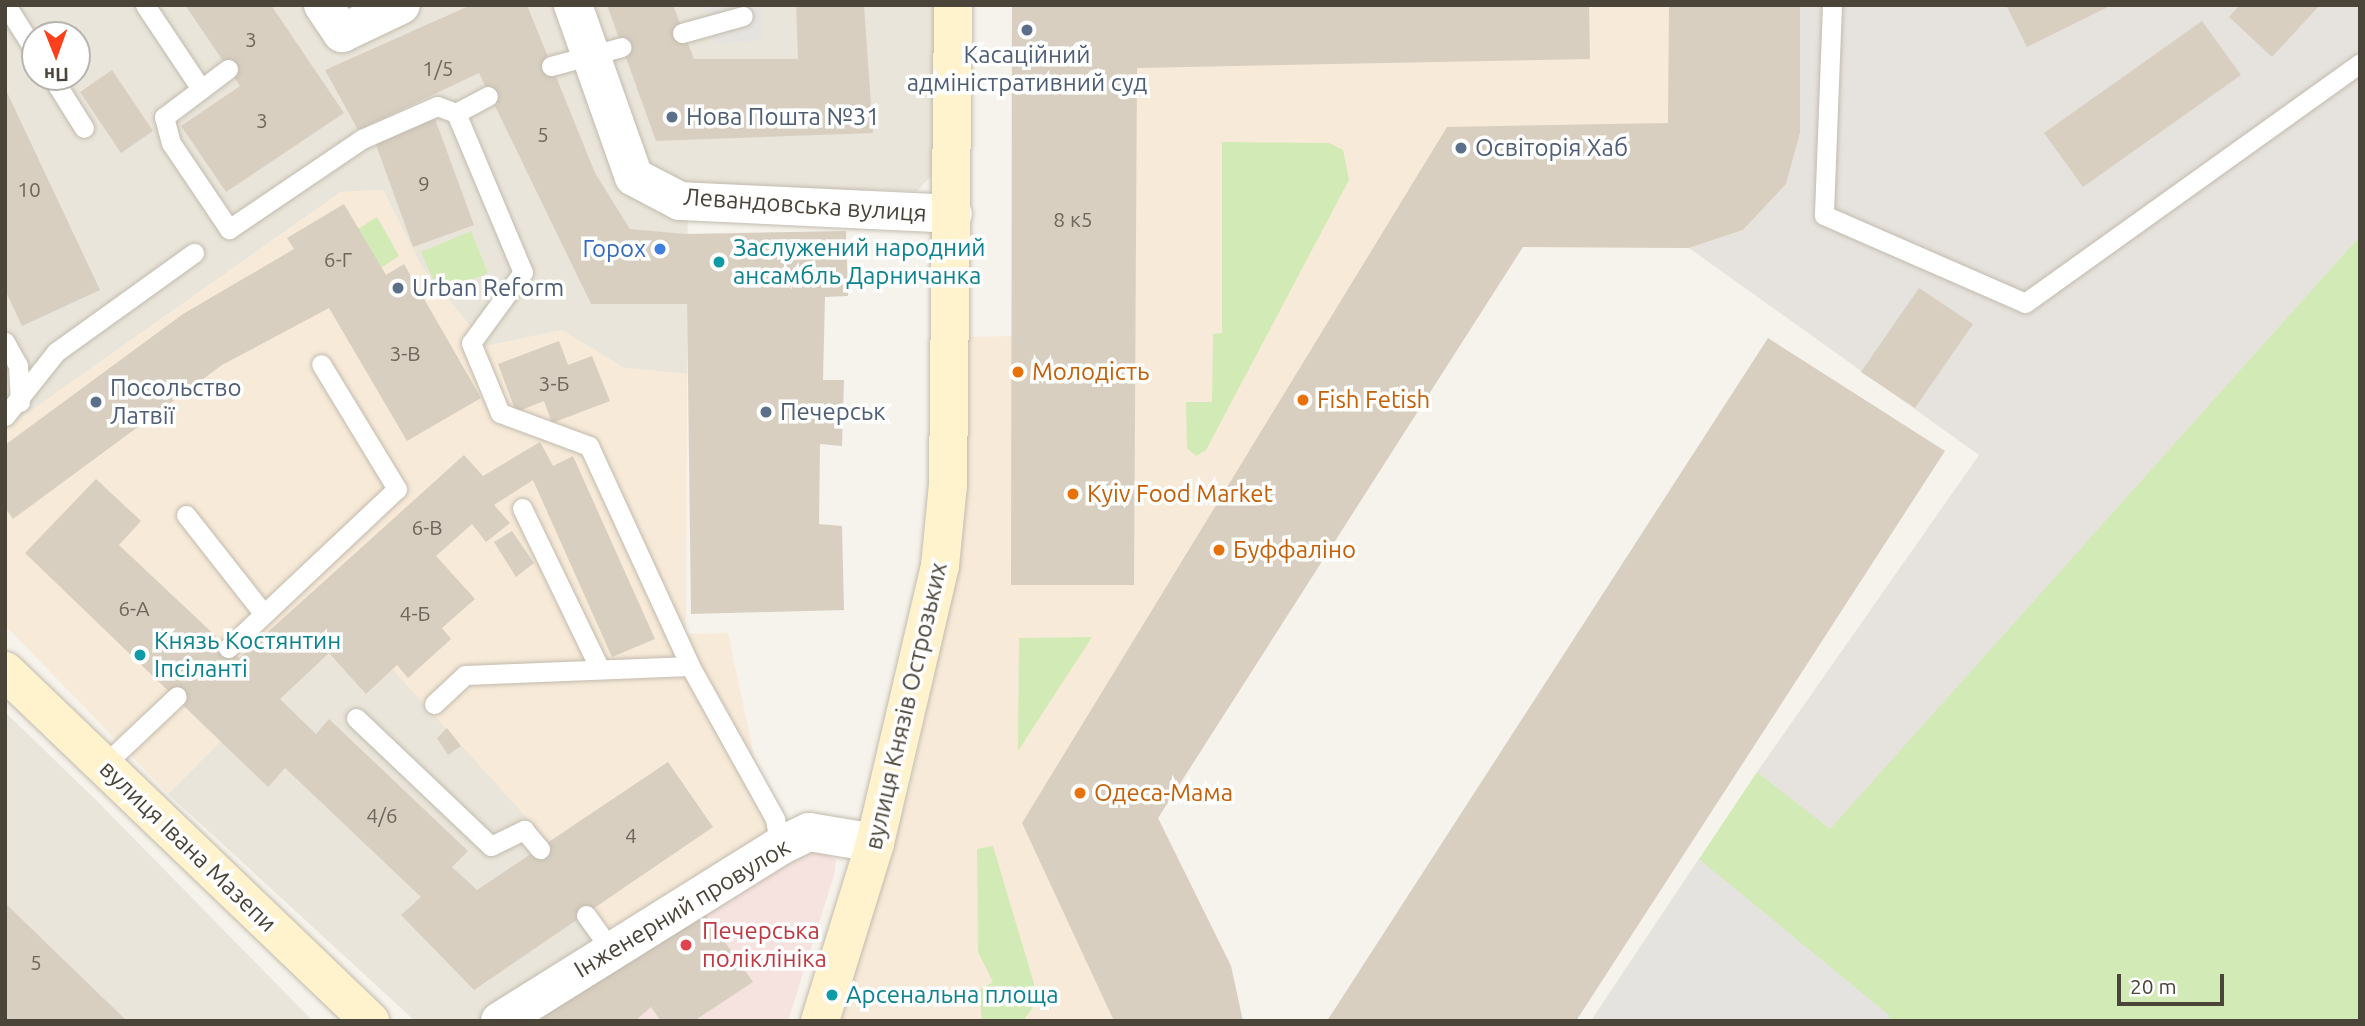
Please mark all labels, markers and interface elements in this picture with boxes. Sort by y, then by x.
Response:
north arrow [21,21,91,91]
marker: Касаційний адміністративний суд [1019,22,1035,38]
house number: 3 [245,26,257,52]
place label: Касаційний адміністративний суд [907,41,1147,97]
house number: 1/5 [422,55,454,81]
text: Пн [44,64,69,86]
place label: Нова Пошта №31 [686,103,880,131]
house number: 3 [256,107,268,133]
marker: Нова Пошта №31 [664,109,680,125]
house number: 5 [537,121,549,147]
place label: Освіторія Хаб [1475,134,1628,162]
marker: Освіторія Хаб [1453,140,1469,156]
house number: 9 [418,170,430,196]
house number: 10 [17,176,41,202]
street label: Левандовська вулиця [682,182,928,228]
house number: 8 к5 [1053,206,1093,232]
place label: Заслужений народний ансамбль Дарничанка [733,234,986,290]
place label: Горох [582,235,646,263]
marker: Горох [652,241,668,257]
house number: 6-Г [324,246,352,272]
marker: Заслужений народний ансамбль Дарничанка [711,254,727,270]
place label: Urban Reform [412,274,564,302]
marker: Urban Reform [390,280,406,296]
house number: 3-В [389,340,421,366]
place label: Молодiсть [1032,358,1149,386]
marker: Молодiсть [1010,364,1026,380]
house number: 3-Б [539,370,569,396]
place label: Посольство Латвії [110,374,242,430]
place label: Fish Fetish [1317,386,1430,414]
marker: Fish Fetish [1295,392,1311,408]
marker: Посольство Латвії [88,394,104,410]
place label: Печерськ [780,398,886,426]
marker: Печерськ [758,404,774,420]
place label: Kyiv Food Market [1087,480,1273,508]
marker: Kyiv Food Market [1065,486,1081,502]
house number: 6-В [411,514,443,540]
place label: Буффаліно [1233,536,1356,564]
marker: Буффаліно [1211,542,1227,558]
street label: вулиця Князів Острозьких [859,560,953,852]
house number: 6-А [118,595,150,621]
house number: 4-Б [400,600,430,626]
place label: Князь Костянтин Іпсіланті [154,627,341,683]
marker: Князь Костянтин Іпсіланті [132,647,148,663]
street label: вулиця Івана Мазепи [94,754,282,938]
place label: Одеса-Мама [1094,779,1233,807]
marker: Одеса-Мама [1072,785,1088,801]
house number: 4/6 [366,802,398,828]
house number: 4 [625,822,637,848]
street label: Інженерний провулок [569,832,795,984]
place label: Печерська поліклініка [702,917,827,973]
marker: Печерська поліклініка [676,935,696,955]
house number: 5 [30,949,42,975]
scale bar [2120,960,2227,1004]
text: 20 m [2130,974,2177,998]
place label: Арсенальна площа [846,981,1059,1009]
marker: Арсенальна площа [824,987,840,1003]

